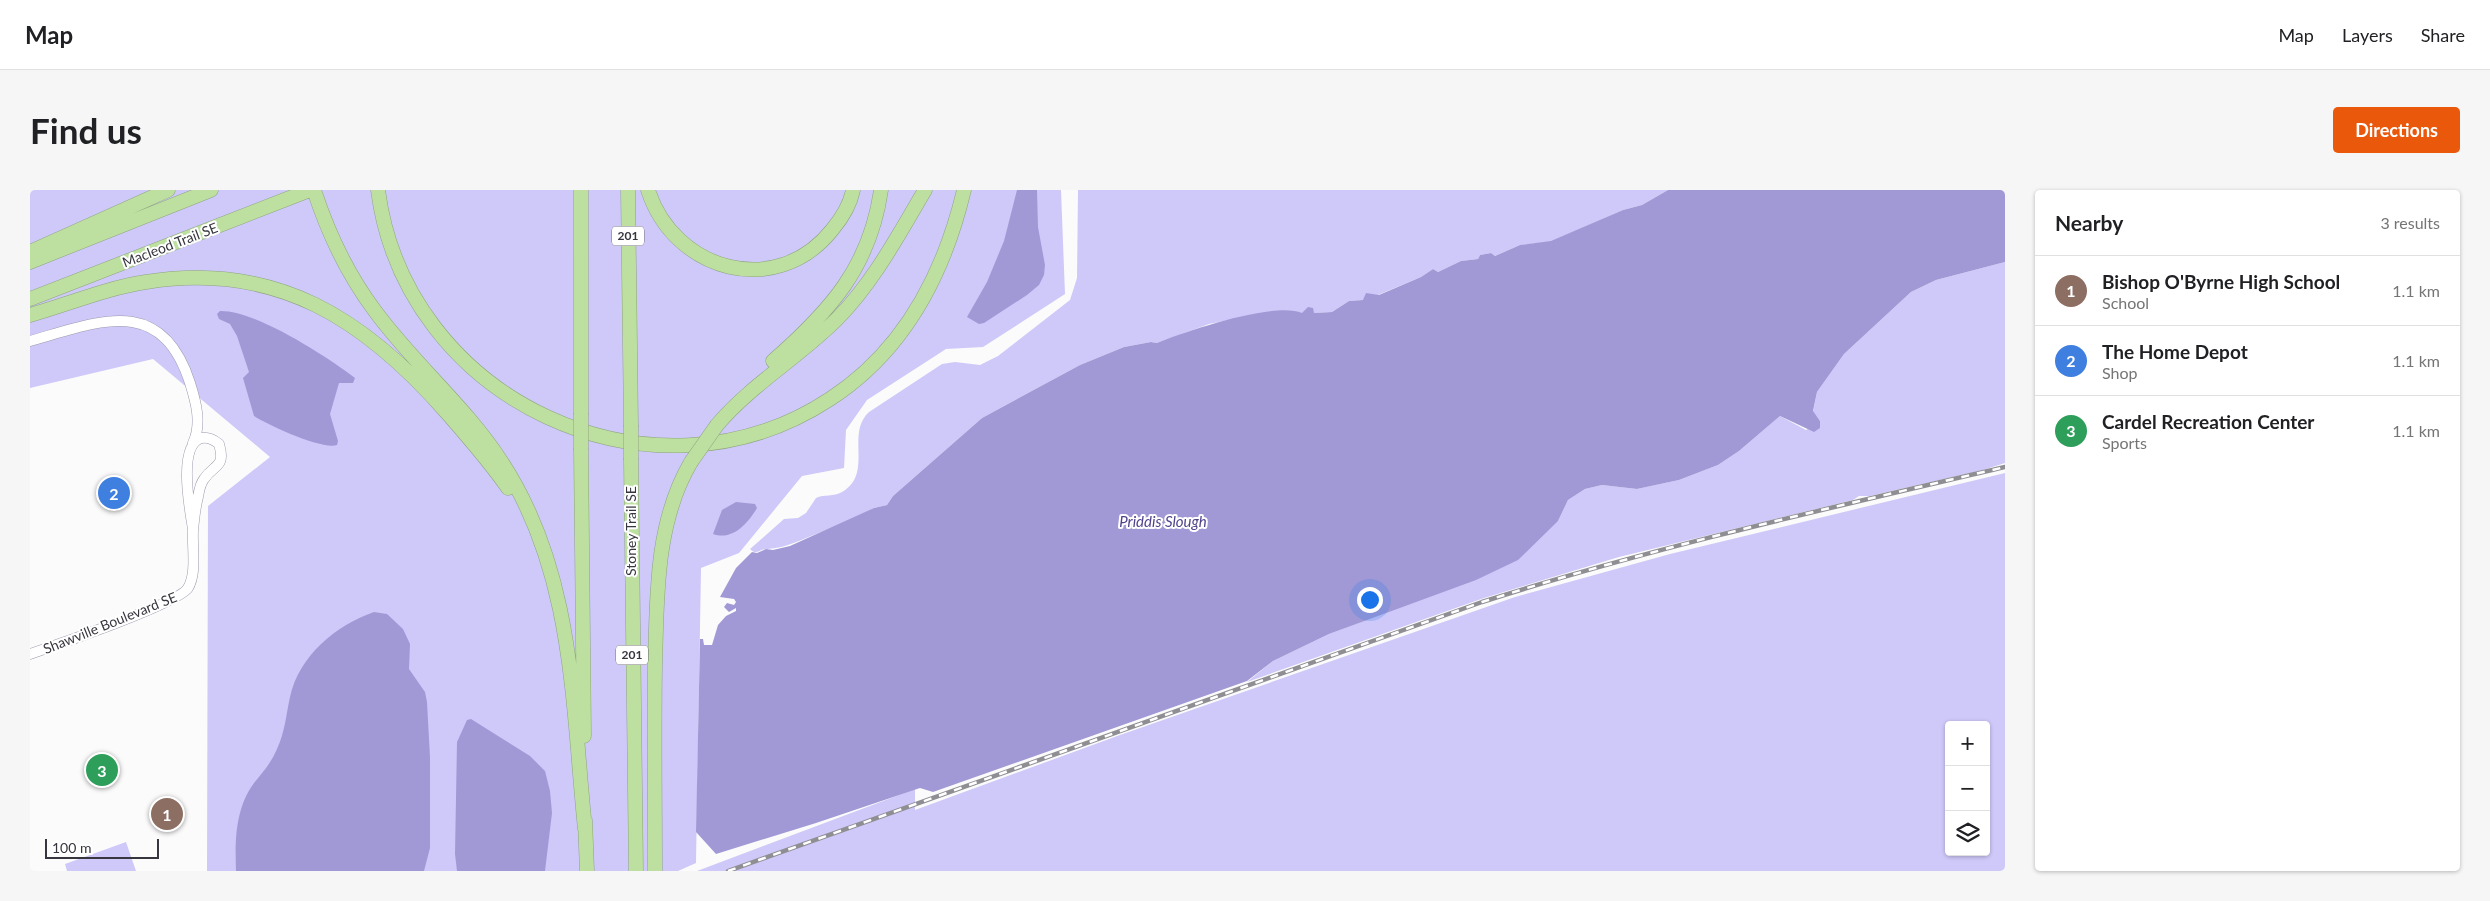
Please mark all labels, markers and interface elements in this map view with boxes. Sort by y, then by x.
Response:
text: Map [25,20,73,49]
text: Map [2278,24,2314,46]
text: Layers [2342,24,2393,46]
text: Share [2421,24,2465,46]
button: Directions [2333,107,2460,153]
text: Find us [30,109,142,151]
text: Nearby [2055,210,2123,235]
text: 3 results [2380,213,2440,232]
street label: Macleod Trail SE [120,219,220,271]
road number: 201 [612,226,644,246]
text: Bishop O'Byrne High School [2102,270,2340,293]
text: 1 [2066,281,2076,300]
text: 1.1 km [2392,281,2440,300]
text: School [2102,293,2149,312]
text: The Home Depot [2102,340,2248,363]
text: 2 [2066,351,2076,370]
text: 1.1 km [2392,351,2440,370]
text: Shop [2102,363,2138,382]
text: Cardel Recreation Center [2102,410,2314,433]
text: 3 [2066,421,2076,440]
text: 1.1 km [2392,421,2440,440]
text: Sports [2102,433,2147,452]
pin: 2 [98,474,130,512]
street label: Stoney Trail SE [622,486,639,576]
water label: Priddis Slough [1119,512,1207,530]
your location [1357,587,1383,613]
street label: Shawville Boulevard SE [41,588,179,657]
road number: 201 [616,646,648,664]
map controls [1945,721,1990,856]
button: + [1945,721,1990,766]
pin: 3 [86,751,118,789]
button: − [1945,766,1990,811]
pin: 1 [151,795,183,833]
button: layers [1945,811,1990,856]
scale bar [45,836,159,859]
text: 100 m [52,839,91,856]

